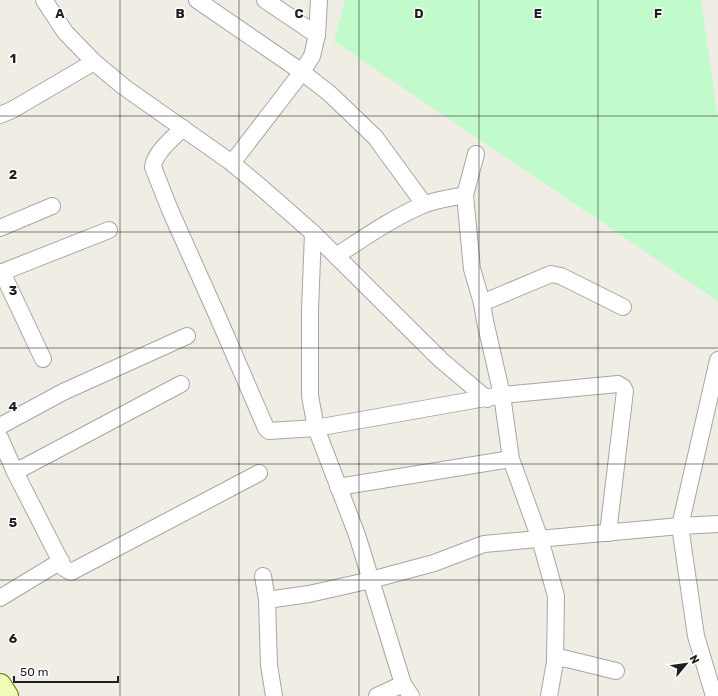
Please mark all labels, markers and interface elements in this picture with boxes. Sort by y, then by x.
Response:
text: A [55,6,65,21]
text: B [175,6,185,21]
text: C [294,6,304,21]
text: D [414,6,424,21]
text: E [534,6,542,21]
text: F [654,6,662,21]
text: 1 [10,51,16,66]
text: 2 [9,167,17,182]
text: 3 [9,283,18,298]
text: 4 [9,399,18,414]
text: 5 [9,515,17,530]
text: 6 [9,631,18,646]
north arrow [666,644,706,684]
text: N [687,653,702,666]
scale bar [14,658,118,684]
text: 50 m [20,665,48,679]

